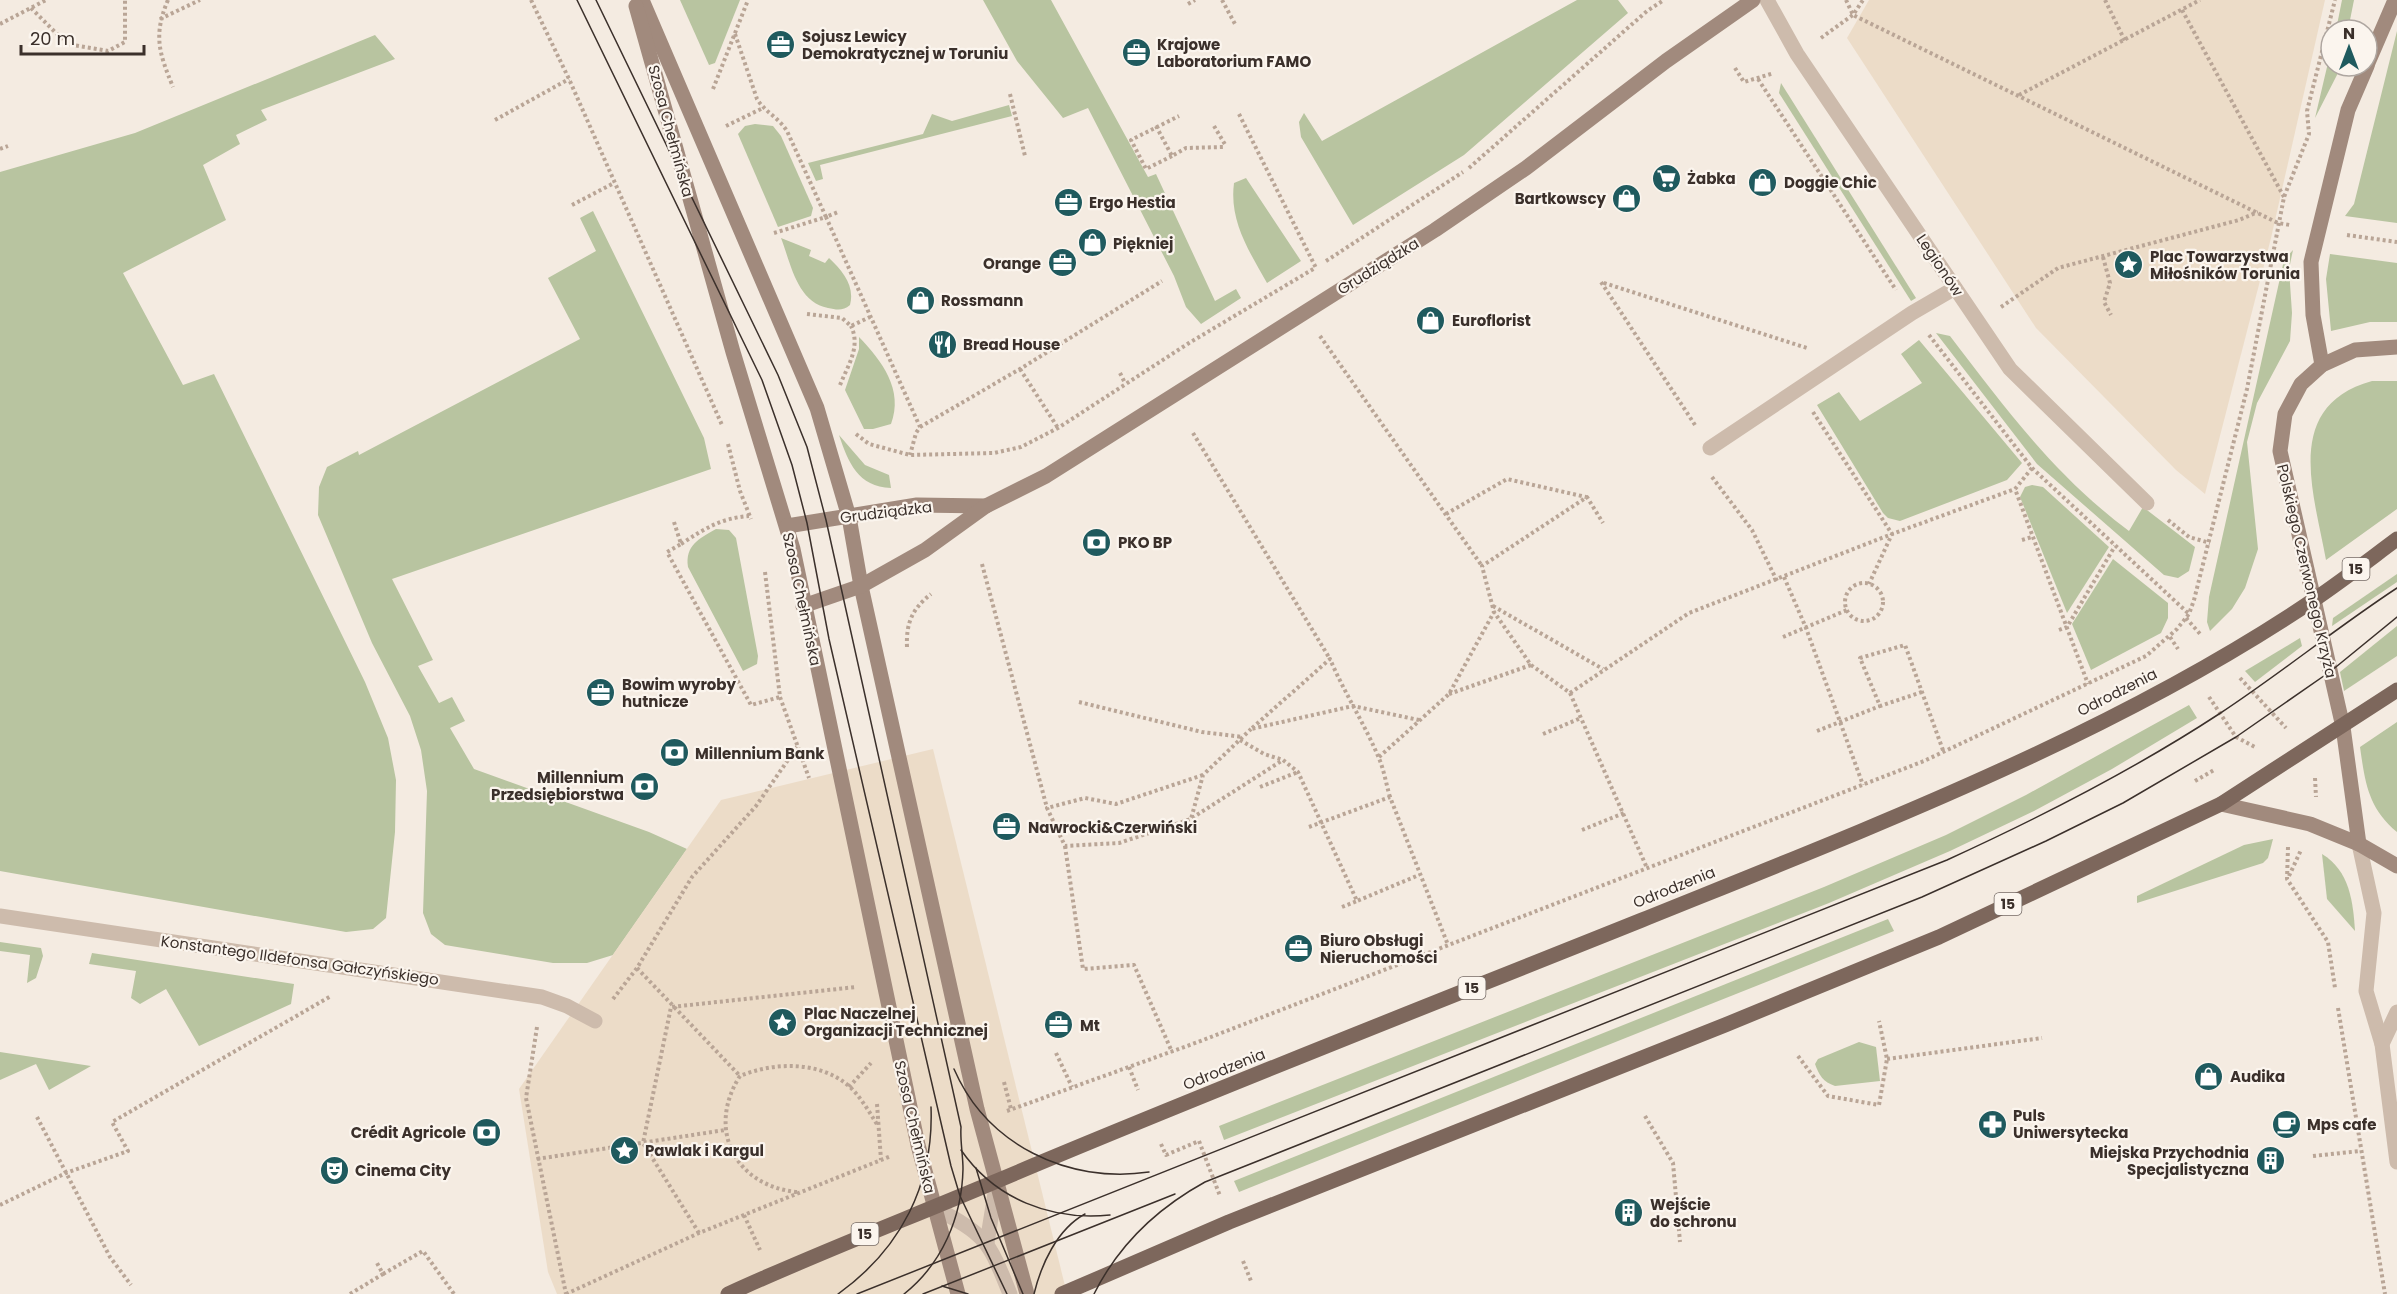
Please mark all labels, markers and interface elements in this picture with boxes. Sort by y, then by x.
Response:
scale bar [21,18,144,56]
north arrow [2319,18,2379,78]
text: N [2343,22,2355,45]
text: 20 m [30,26,75,51]
place label: Sojusz Lewicy Demokratycznej w Toruniu [802,26,1008,64]
office icon: Sojusz Lewicy Demokratycznej w Toruniu [765,29,797,61]
place label: Krajowe Laboratorium FAMO [1157,34,1311,72]
office icon: Krajowe Laboratorium FAMO [1120,37,1152,69]
street label: Szosa Chełmińska [643,63,699,199]
supermarket icon: Żabka [1650,162,1682,194]
shop icon: Doggie Chic [1747,166,1779,198]
place label: Żabka [1687,168,1736,189]
place label: Doggie Chic [1784,172,1877,193]
shop icon: Bartkowscy [1611,182,1643,214]
office icon: Ergo Hestia [1052,186,1084,218]
place label: Bartkowscy [1515,188,1607,209]
place label: Ergo Hestia [1089,192,1176,213]
shop icon: Piękniej [1076,227,1108,259]
street label: Legionów [1912,230,1969,301]
place label: Piękniej [1113,233,1173,254]
street label: Grudziądzka [1333,233,1423,299]
place label: Plac Towarzystwa Miłośników Torunia [2150,246,2300,284]
office icon: Orange [1046,247,1078,279]
place icon: Plac Towarzystwa Miłośników Torunia [2113,249,2145,281]
place label: Orange [983,253,1041,274]
shop icon: Rossmann [904,284,936,316]
place label: Rossmann [941,290,1023,311]
shop icon: Euroflorist [1415,304,1447,336]
place label: Euroflorist [1452,310,1531,331]
restaurant icon: Bread House [926,328,958,360]
place label: Bread House [963,334,1060,355]
street label: Polskiego Czerwonego Krzyża [2272,462,2342,680]
street label: Grudziądzka [839,496,933,528]
bank icon: PKO BP [1081,526,1113,558]
street label: Szosa Chełmińska [778,530,826,668]
place label: PKO BP [1118,532,1172,553]
road number: 15 [2342,558,2370,580]
street label: Odrodzenia [2074,663,2160,721]
place label: Bowim wyroby hutnicze [622,674,737,712]
office icon: Bowim wyroby hutnicze [585,677,617,709]
bank icon: Millennium Bank [658,737,690,769]
place label: Millennium Bank [695,743,825,764]
place label: Millennium Przedsiębiorstwa [491,767,624,805]
bank icon: Millennium Przedsiębiorstwa [629,770,661,802]
office icon: Nawrocki&Czerwiński [991,811,1023,843]
place label: Nawrocki&Czerwiński [1028,817,1197,838]
street label: Odrodzenia [1630,861,1718,913]
road number: 15 [1994,893,2022,915]
street label: Konstantego Ildefonsa Gałczyńskiego [160,930,440,990]
place label: Biuro Obsługi Nieruchomości [1320,930,1438,968]
office icon: Biuro Obsługi Nieruchomości [1283,933,1315,965]
road number: 15 [1458,977,1486,999]
place label: Plac Naczelnej Organizacji Technicznej [804,1003,988,1041]
place icon: Plac Naczelnej Organizacji Technicznej [767,1006,799,1038]
office icon: Mt [1043,1009,1075,1041]
place label: Mt [1080,1015,1100,1036]
street label: Odrodzenia [1180,1043,1268,1095]
street label: Szosa Chełmińska [889,1058,941,1196]
shop icon: Audika [2193,1060,2225,1092]
place label: Audika [2230,1066,2285,1087]
place label: Puls Uniwersytecka [2013,1105,2128,1143]
pharmacy icon: Puls Uniwersytecka [1976,1108,2008,1140]
cafe icon: Mps cafe [2270,1108,2302,1140]
place label: Mps cafe [2307,1114,2376,1135]
bank icon: Crédit Agricole [471,1116,503,1148]
place label: Crédit Agricole [351,1122,466,1143]
place icon: Pawlak i Kargul [608,1134,640,1166]
place label: Pawlak i Kargul [645,1140,764,1161]
place label: Miejska Przychodnia Specjalistyczna [2090,1142,2249,1180]
building icon: Miejska Przychodnia Specjalistyczna [2254,1145,2286,1177]
theatre icon: Cinema City [318,1154,350,1186]
place label: Cinema City [355,1160,451,1181]
place label: Wejście do schronu [1650,1194,1737,1232]
building icon: Wejście do schronu [1613,1197,1645,1229]
road number: 15 [852,1223,878,1245]

